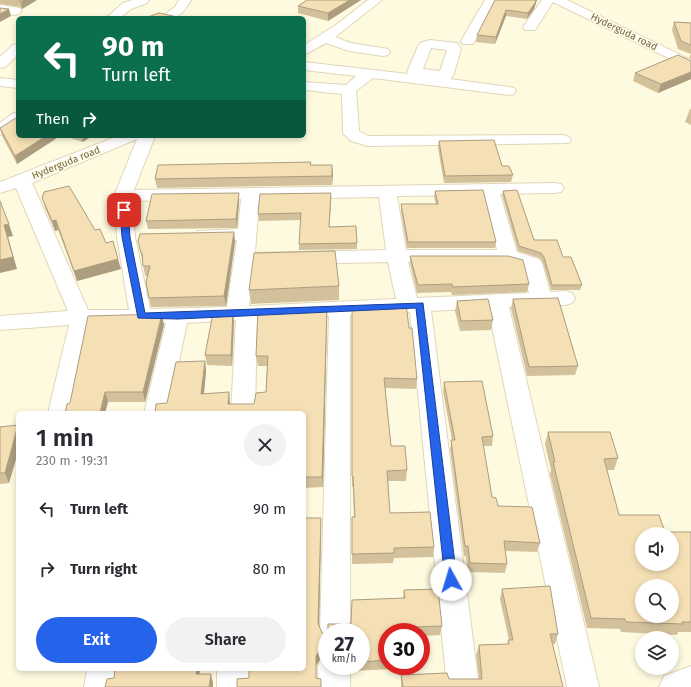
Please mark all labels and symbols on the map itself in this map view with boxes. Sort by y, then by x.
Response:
street label: Hyderguda road [589,11,659,53]
street label: Hyderguda road [30,144,102,182]
pin [107,193,141,227]
position arrow [430,559,472,601]
speed limit sign: 30 [378,623,430,675]

